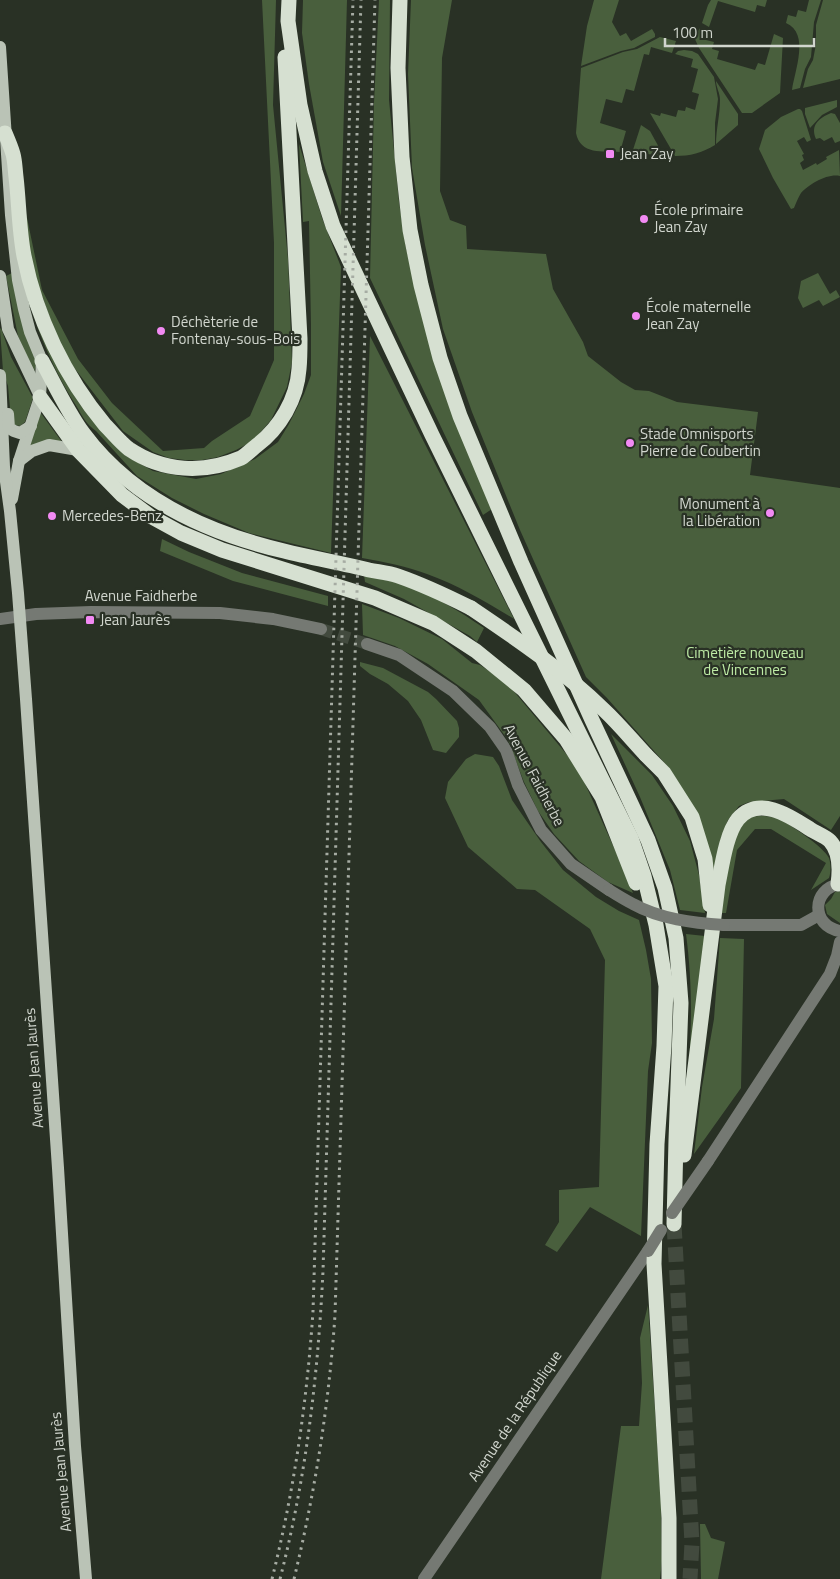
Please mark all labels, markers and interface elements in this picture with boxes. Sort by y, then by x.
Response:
scale bar [665,15,814,47]
text: 100 m [672,21,713,44]
place label: Jean Zay [620,142,673,165]
marker: Jean Zay [604,148,616,160]
place label: École primaire Jean Zay [654,198,743,238]
marker: École primaire Jean Zay [638,213,650,225]
place label: École maternelle Jean Zay [646,295,751,335]
place label: Déchèterie de Fontenay-sous-Bois [171,310,300,350]
marker: École maternelle Jean Zay [630,310,642,322]
marker: Déchèterie de Fontenay-sous-Bois [155,325,167,337]
place label: Stade Omnisports Pierre de Coubertin [640,422,761,462]
marker: Stade Omnisports Pierre de Coubertin [624,437,636,449]
place label: Monument à la Libération [679,492,760,532]
place label: Mercedes-Benz [62,504,162,527]
marker: Monument à la Libération [764,507,776,519]
marker: Mercedes-Benz [46,510,58,522]
street label: Avenue Faidherbe [85,584,197,607]
place label: Jean Jaurès [100,608,170,631]
marker: Jean Jaurès [84,614,96,626]
park label: Cimetière nouveau de Vincennes [686,641,804,681]
street label: Avenue Faidherbe [498,720,571,830]
street label: Avenue Jean Jaurès [18,1007,49,1129]
street label: Avenue de la République [462,1345,567,1486]
street label: Avenue Jean Jaurès [44,1411,77,1533]

